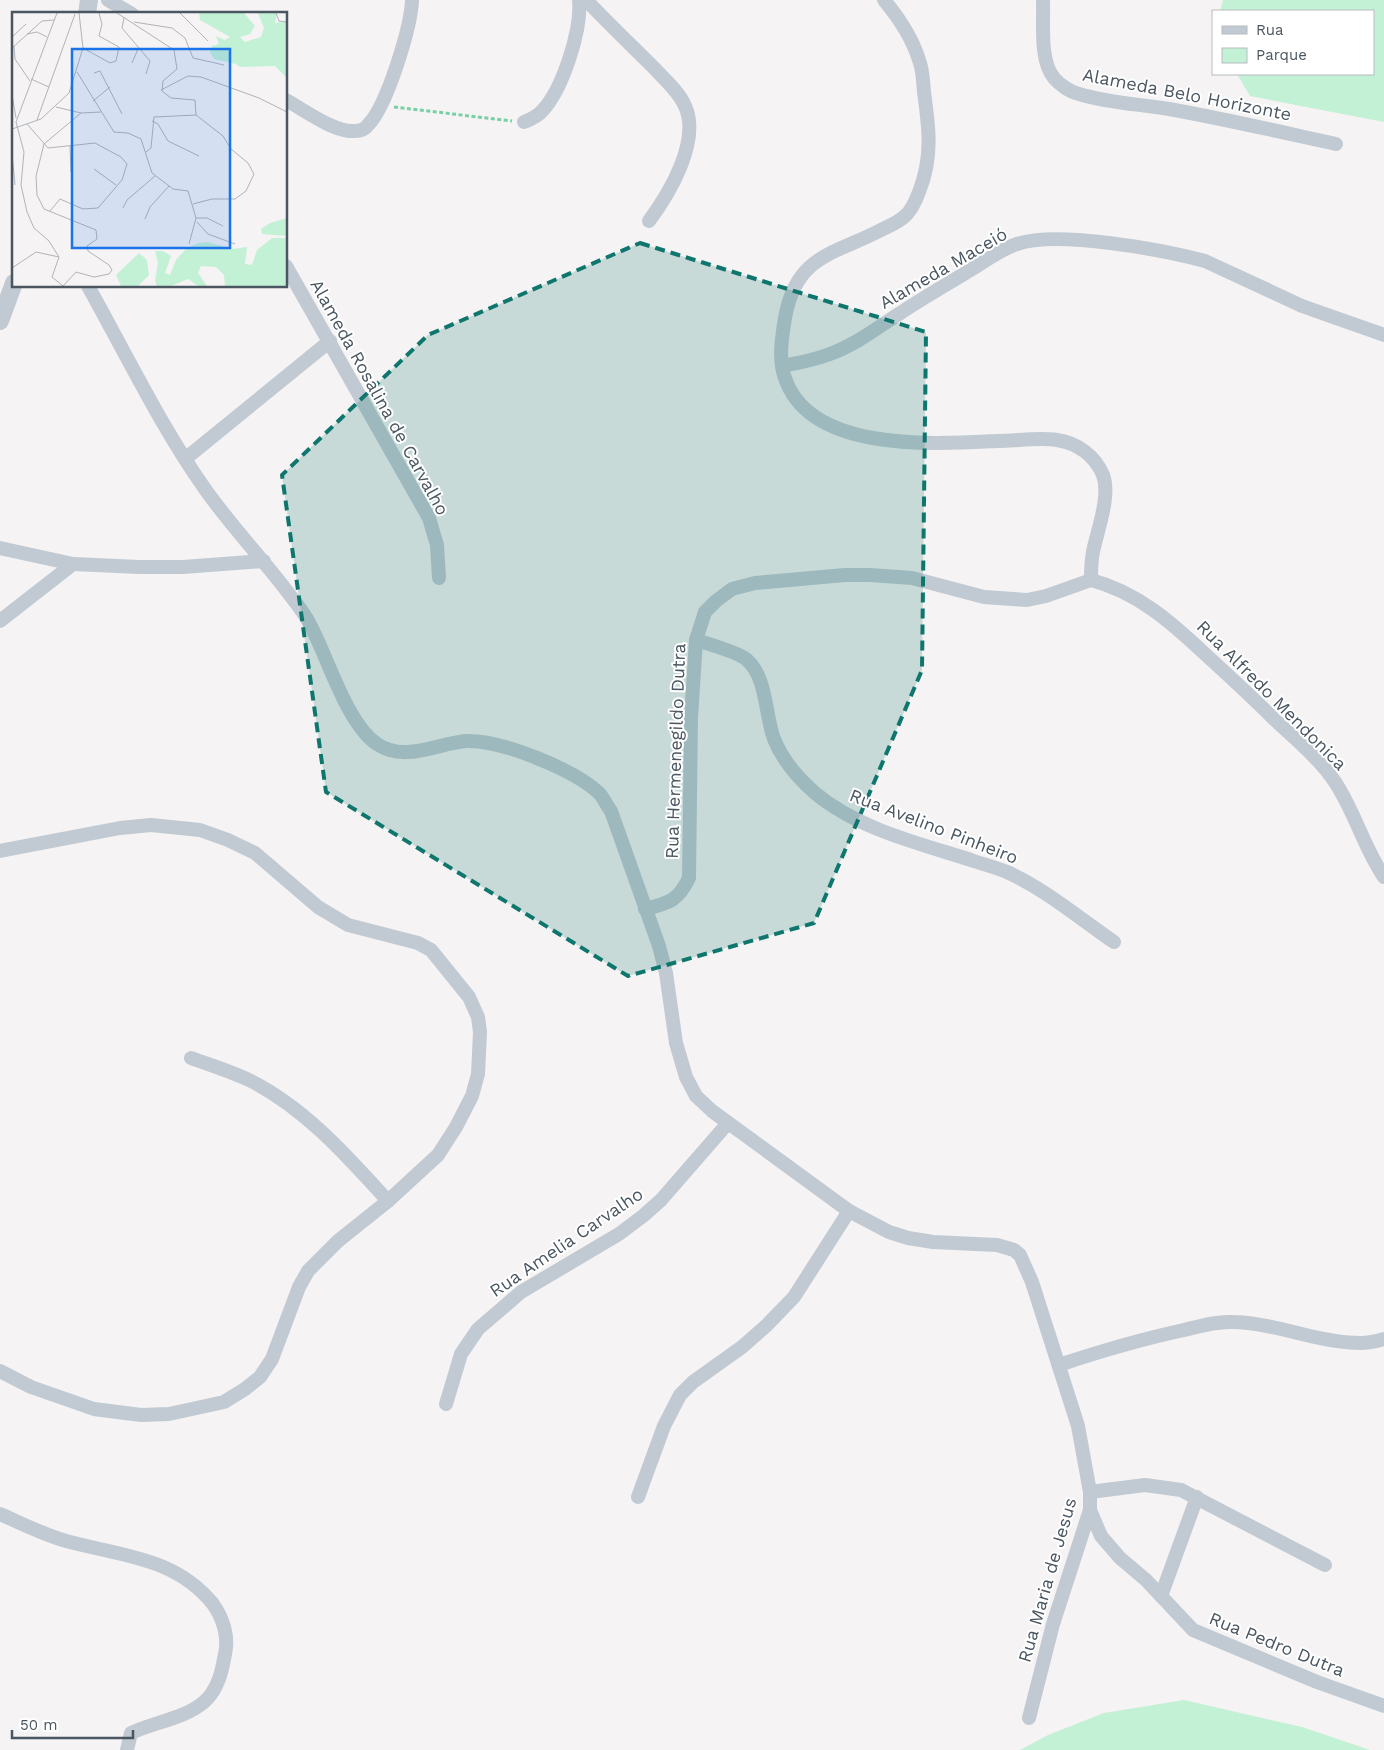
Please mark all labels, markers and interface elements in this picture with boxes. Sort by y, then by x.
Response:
legend [1212,10,1374,75]
inset map [12,12,288,288]
text: Rua [1256,21,1284,39]
text: Parque [1256,46,1307,64]
street label: Alameda Belo Horizonte [1081,63,1293,125]
street label: Alameda Maceió [875,223,1011,313]
street label: Alameda Rosalina de Carvalho [306,275,454,519]
street label: Rua Alfredo Mendonica [1193,616,1351,774]
street label: Rua Hermenegildo Dutra [661,643,689,859]
street label: Rua Avelino Pinheiro [847,784,1021,868]
street label: Rua Amelia Carvalho [485,1183,647,1301]
street label: Rua Maria de Jesus [1013,1495,1081,1665]
street label: Rua Pedro Dutra [1206,1607,1348,1681]
scale bar [12,1708,134,1740]
text: 50 m [20,1716,57,1734]

